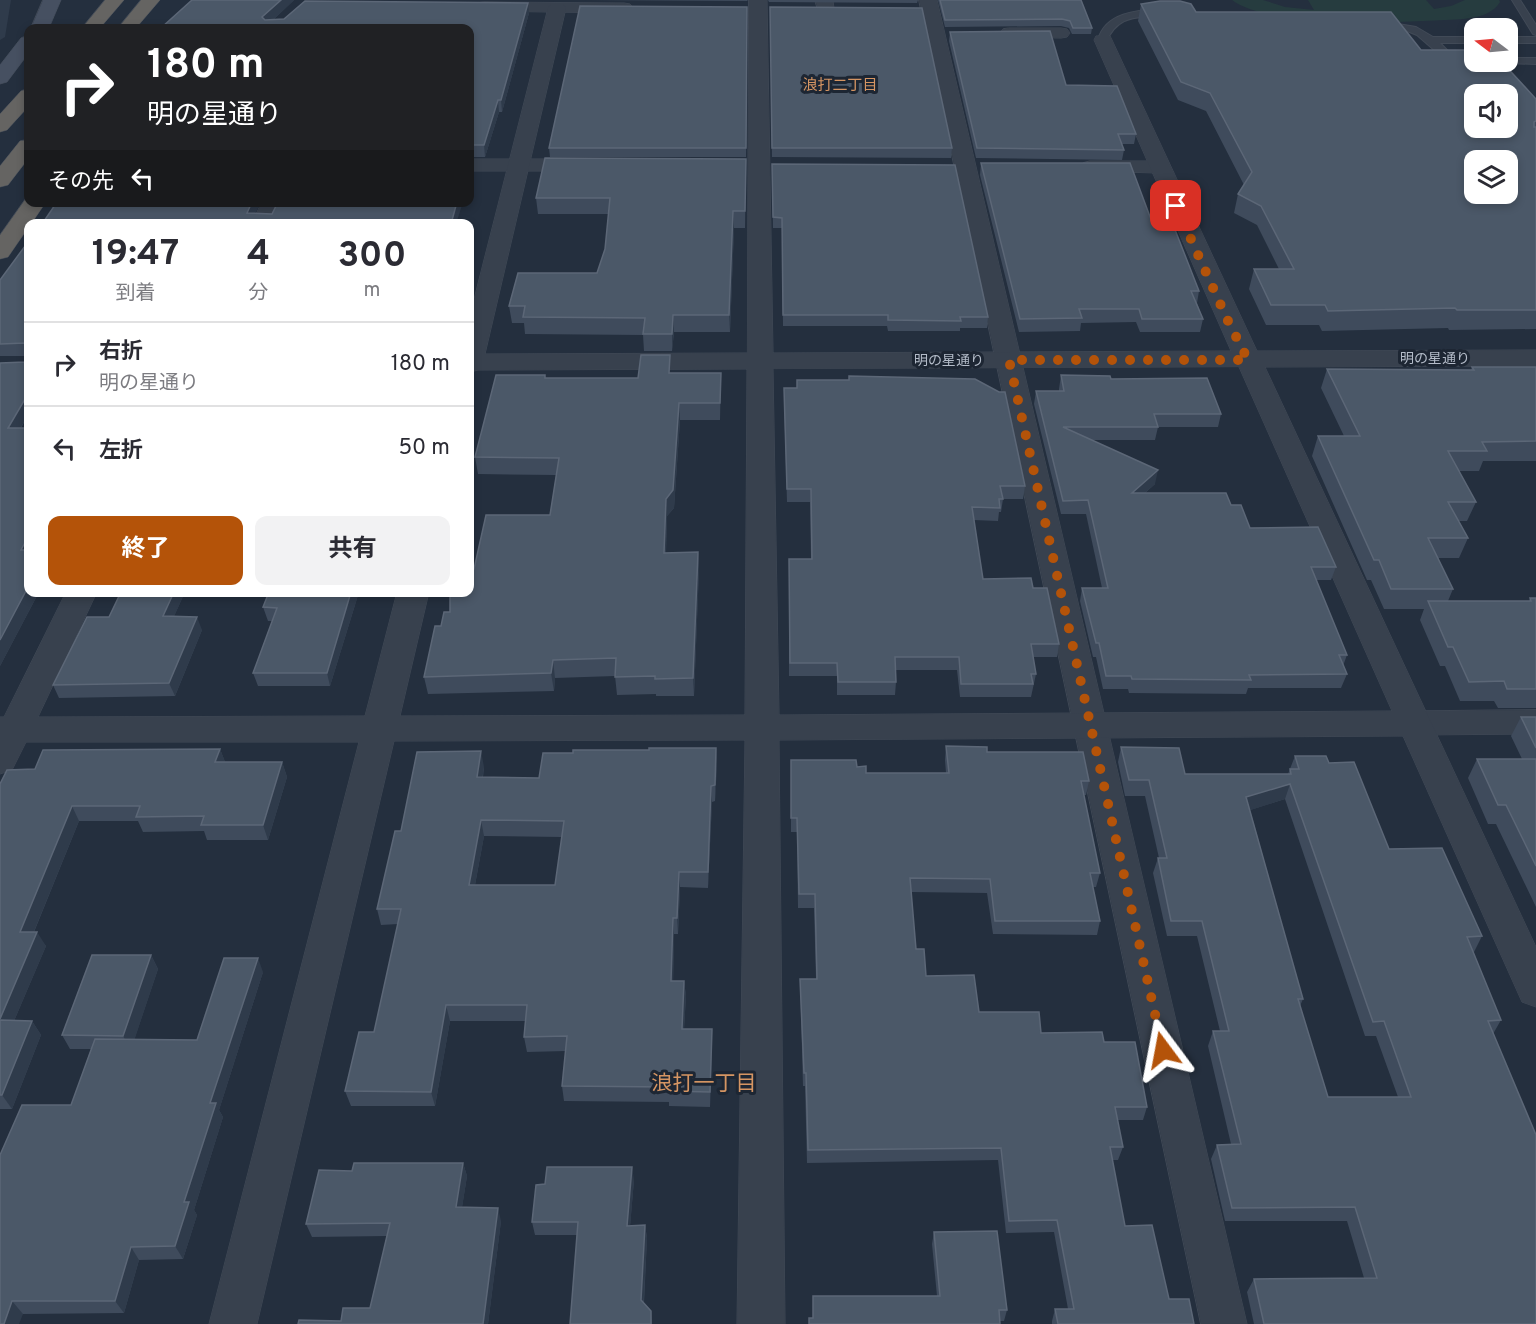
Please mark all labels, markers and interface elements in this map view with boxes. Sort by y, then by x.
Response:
north arrow [1464,18,1518,72]
map controls [1464,18,1518,204]
text: 180 m [147,40,264,93]
icon: right [48,48,126,126]
district label: 浪打二丁目 [802,77,878,96]
button: sound [1464,84,1518,138]
text: 明の星通り [147,99,282,133]
button: layers [1464,150,1518,204]
icon: left [126,162,159,195]
text: その先 [48,169,114,196]
pin [1150,180,1201,231]
icon: arrive [1159,189,1192,222]
text: 19:47 [92,232,179,278]
text: 4 [247,232,270,278]
text: 300 [338,234,406,280]
text: m [364,278,381,304]
text: 到着 [116,281,156,307]
text: 分 [249,281,269,307]
text: 右折 [99,339,143,366]
icon: right [48,348,81,381]
text: 180 m [391,351,450,378]
street label: 明の星通り [1400,351,1470,368]
street label: 明の星通り [914,353,984,370]
text: 明の星通り [99,371,199,397]
icon: left [48,432,81,465]
text: 50 m [398,435,450,462]
text: 左折 [99,438,143,465]
button: 終了 [48,516,243,585]
button: 共有 [255,516,450,585]
position arrow [1131,1018,1195,1082]
district label: 浪打一丁目 [652,1071,757,1098]

